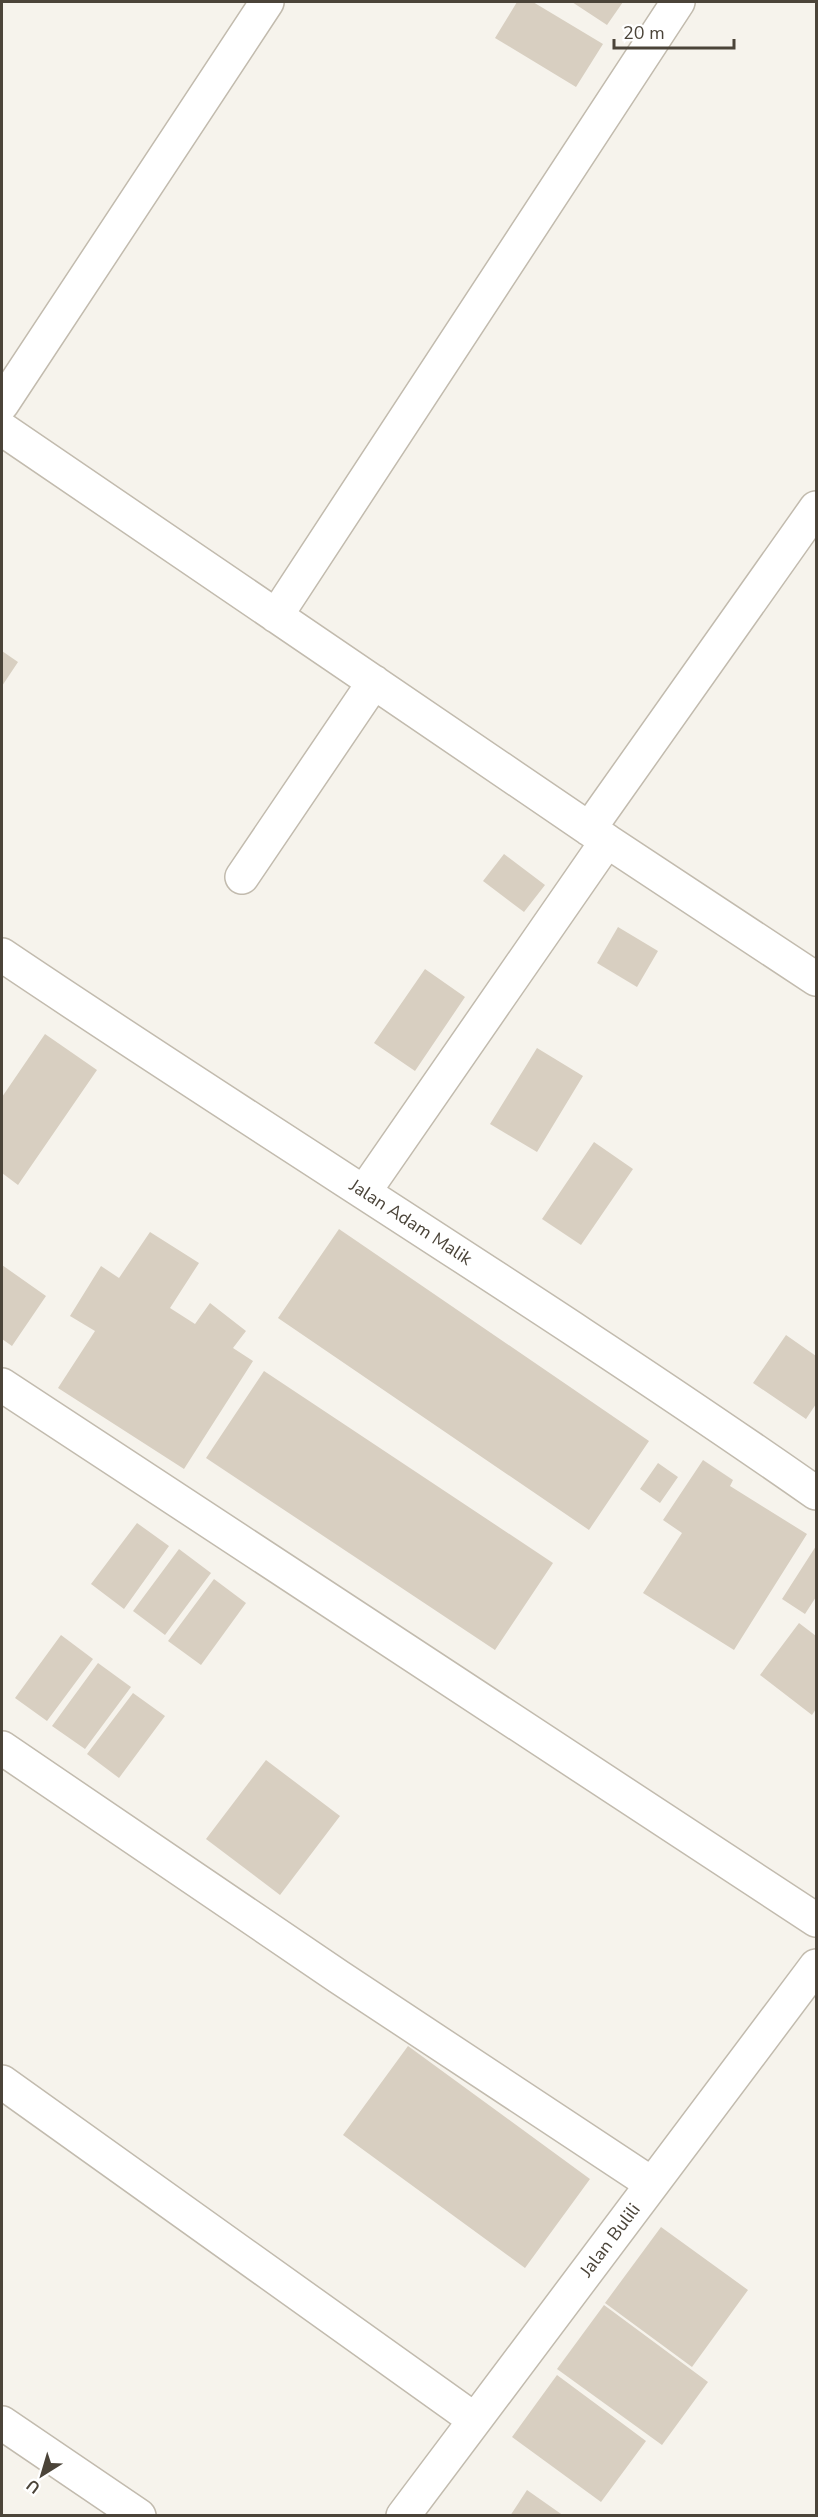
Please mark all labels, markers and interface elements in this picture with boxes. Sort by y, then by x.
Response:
scale bar [614,12,734,50]
text: 20 m [623,21,665,45]
street label: Jalan Adam Malik [344,1173,478,1271]
street label: Jalan Bulili [574,2198,646,2283]
north arrow [12,2445,72,2505]
text: U [22,2474,45,2499]

